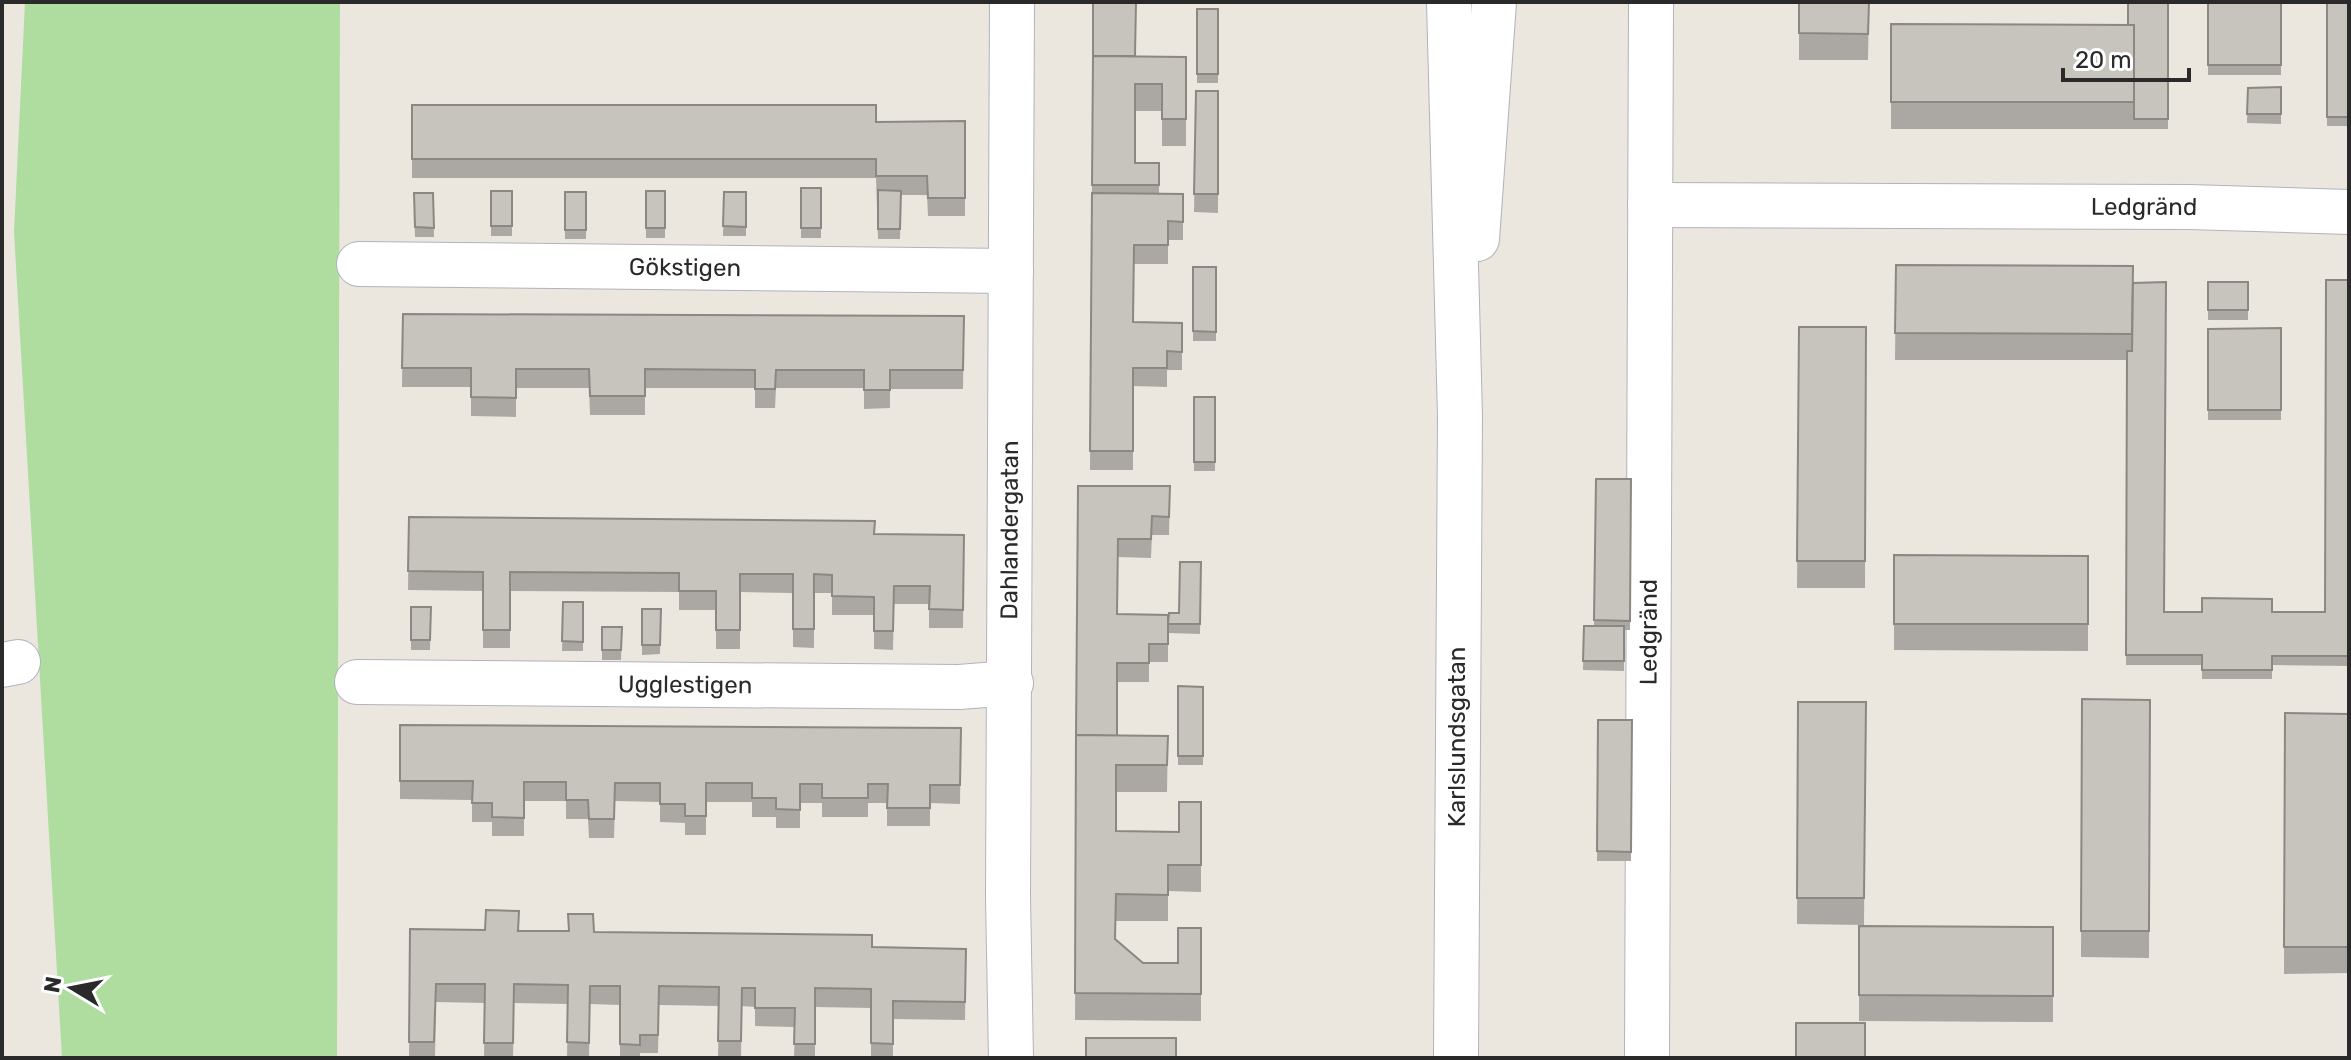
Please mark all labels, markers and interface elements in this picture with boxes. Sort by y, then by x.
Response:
scale bar [2063,32,2189,82]
text: 20 m [2075,46,2132,74]
street label: Ledgränd [2091,193,2198,221]
street label: Gökstigen [629,253,741,282]
street label: Dahlandergatan [995,440,1024,620]
street label: Ledgränd [1634,579,1663,685]
street label: Karlslundsgatan [1443,647,1471,827]
street label: Ugglestigen [618,670,752,699]
north arrow [32,948,112,1028]
text: N [38,974,67,995]

